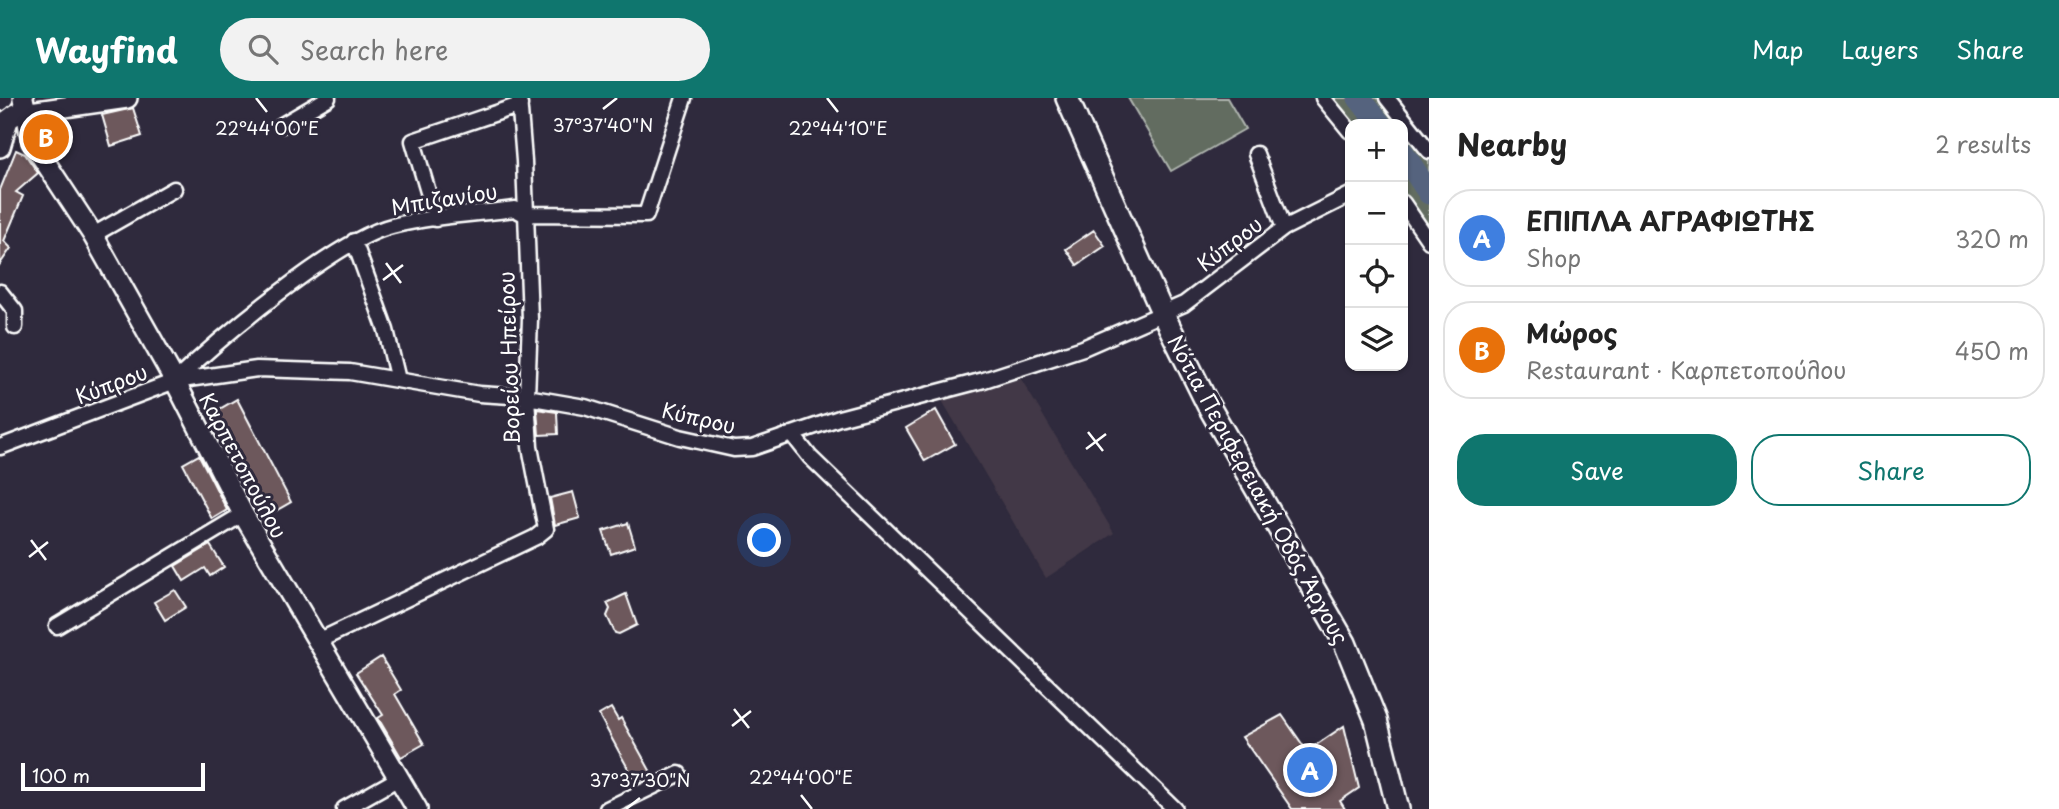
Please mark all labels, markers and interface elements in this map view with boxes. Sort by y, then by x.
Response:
search box [220,18,710,81]
text: Wayfind [35,24,178,74]
icon: search [244,30,282,68]
text: Search here [300,30,448,69]
text: Map [1752,31,1803,67]
text: Layers [1841,31,1918,67]
text: Share [1956,31,2024,67]
pin: B [23,111,69,163]
text: 37°37'40"N [553,111,653,138]
text: 22°44'00"E [215,114,319,141]
text: 22°44'10"E [788,114,888,141]
map controls [1345,119,1408,371]
button: + [1345,119,1408,182]
text: Nearby [1457,121,1567,166]
text: 2 results [1935,126,2031,161]
street label: Μπιζανίου [389,174,499,222]
button: − [1345,182,1408,245]
text: ΕΠΙΠΛΑ ΑΓΡΑΦΙΩΤΗΣ [1526,201,1815,240]
street label: Κύπρου [1189,208,1269,278]
text: A [1473,221,1491,256]
text: 320 m [1955,221,2029,256]
text: Shop [1526,240,1581,275]
button: locate [1345,245,1408,308]
street label: Βορείου Ηπείρου [489,271,527,445]
button: layers [1345,308,1408,371]
text: Μώρος [1526,313,1617,352]
street label: Νότια Περιφερειακή Οδός Άργους [1160,328,1358,650]
text: B [1474,333,1490,368]
text: 450 m [1955,333,2029,368]
text: Restaurant · Καρπετοπούλου [1526,352,1846,387]
street label: Κύπρου [70,355,152,411]
street label: Καρπετοπούλου [192,386,296,544]
street label: Κύπρου [659,393,739,441]
button: Save [1457,434,1737,506]
button: Share [1751,434,2031,506]
your location [747,523,781,557]
pin: A [1287,744,1333,796]
scale bar [21,760,205,792]
text: 100 m [32,761,90,789]
text: 22°44'00"E [749,763,853,790]
text: 37°37'30"N [589,766,691,793]

